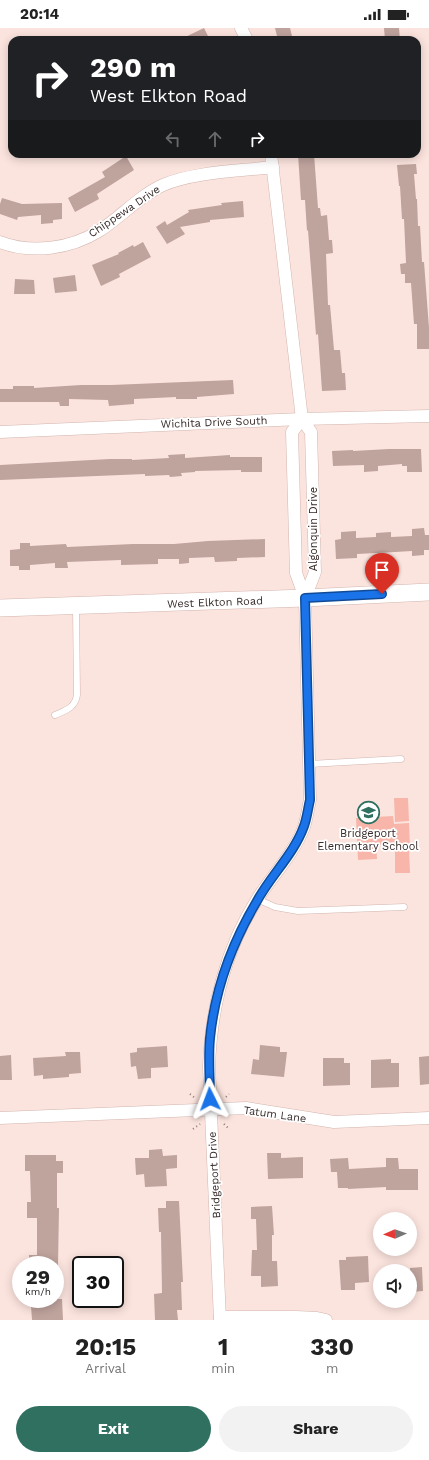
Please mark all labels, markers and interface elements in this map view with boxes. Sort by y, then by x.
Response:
text: 20:14 [20,5,59,23]
text: 290 m [90,51,176,84]
icon: right [24,52,76,104]
text: West Elkton Road [90,85,247,106]
icon: left [162,128,184,150]
icon: ahead [204,128,226,150]
icon: right [246,128,268,150]
street label: Chippewa Drive [86,183,163,240]
street label: Wichita Drive South [160,414,268,431]
street label: Algonquin Drive [307,487,320,571]
pin [365,553,399,594]
icon: arrive [371,559,393,581]
street label: West Elkton Road [167,594,263,611]
school or university icon: Bridgeport Elementary School [355,800,381,826]
place label: Bridgeport Elementary School [317,827,419,853]
position arrow [189,1078,231,1120]
street label: Tatum Lane [243,1104,307,1125]
street label: Bridgeport Drive [206,1131,223,1219]
north arrow [373,1212,417,1256]
map controls [373,1212,417,1308]
speed limit sign: 30 [72,1256,124,1308]
button: sound [373,1264,417,1308]
text: 29 [26,1265,50,1289]
text: km/h [25,1286,51,1297]
text: 20:15 [75,1333,136,1361]
text: 1 [218,1333,228,1361]
text: 330 [310,1333,354,1361]
text: Arrival [85,1361,126,1376]
text: min [211,1361,235,1376]
text: m [326,1361,338,1376]
button: Exit [16,1406,211,1452]
button: Share [219,1406,413,1452]

